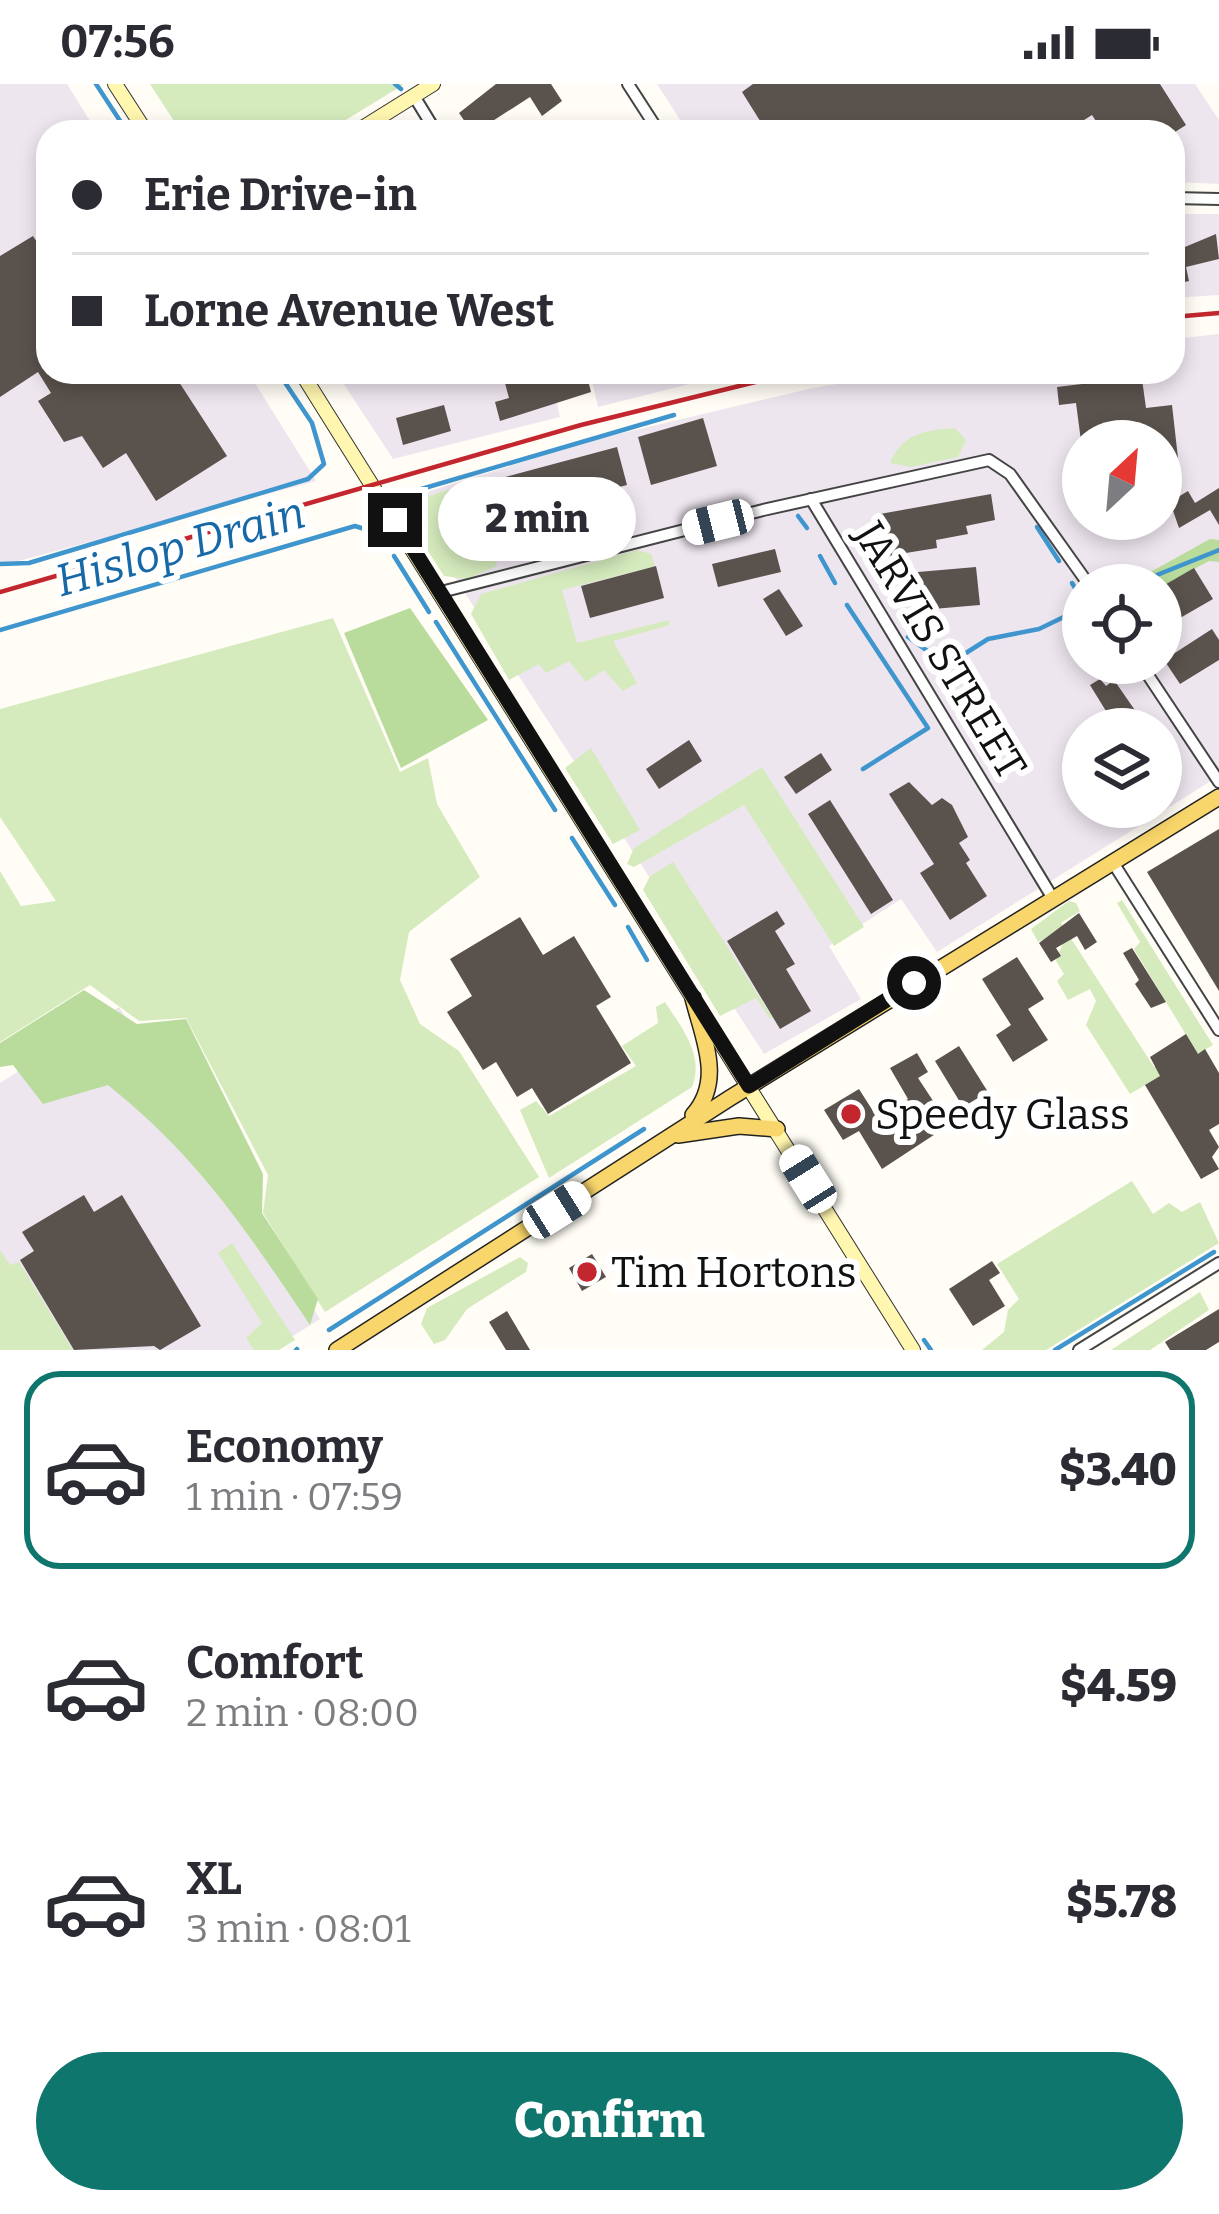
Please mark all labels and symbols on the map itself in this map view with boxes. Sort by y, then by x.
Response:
north arrow [1062,420,1182,540]
callout: 2 min [437,478,635,562]
water label: Hislop Drain [49,486,311,608]
route end [368,493,422,547]
car [679,496,757,548]
street label: JARVIS STREET [843,512,1037,788]
route start [887,956,941,1010]
place label: Speedy Glass [875,1090,1130,1140]
marker: Speedy Glass [838,1101,864,1127]
car [774,1139,842,1219]
car [517,1176,597,1244]
place label: Tim Hortons [611,1248,856,1298]
marker: Tim Hortons [574,1259,600,1285]

